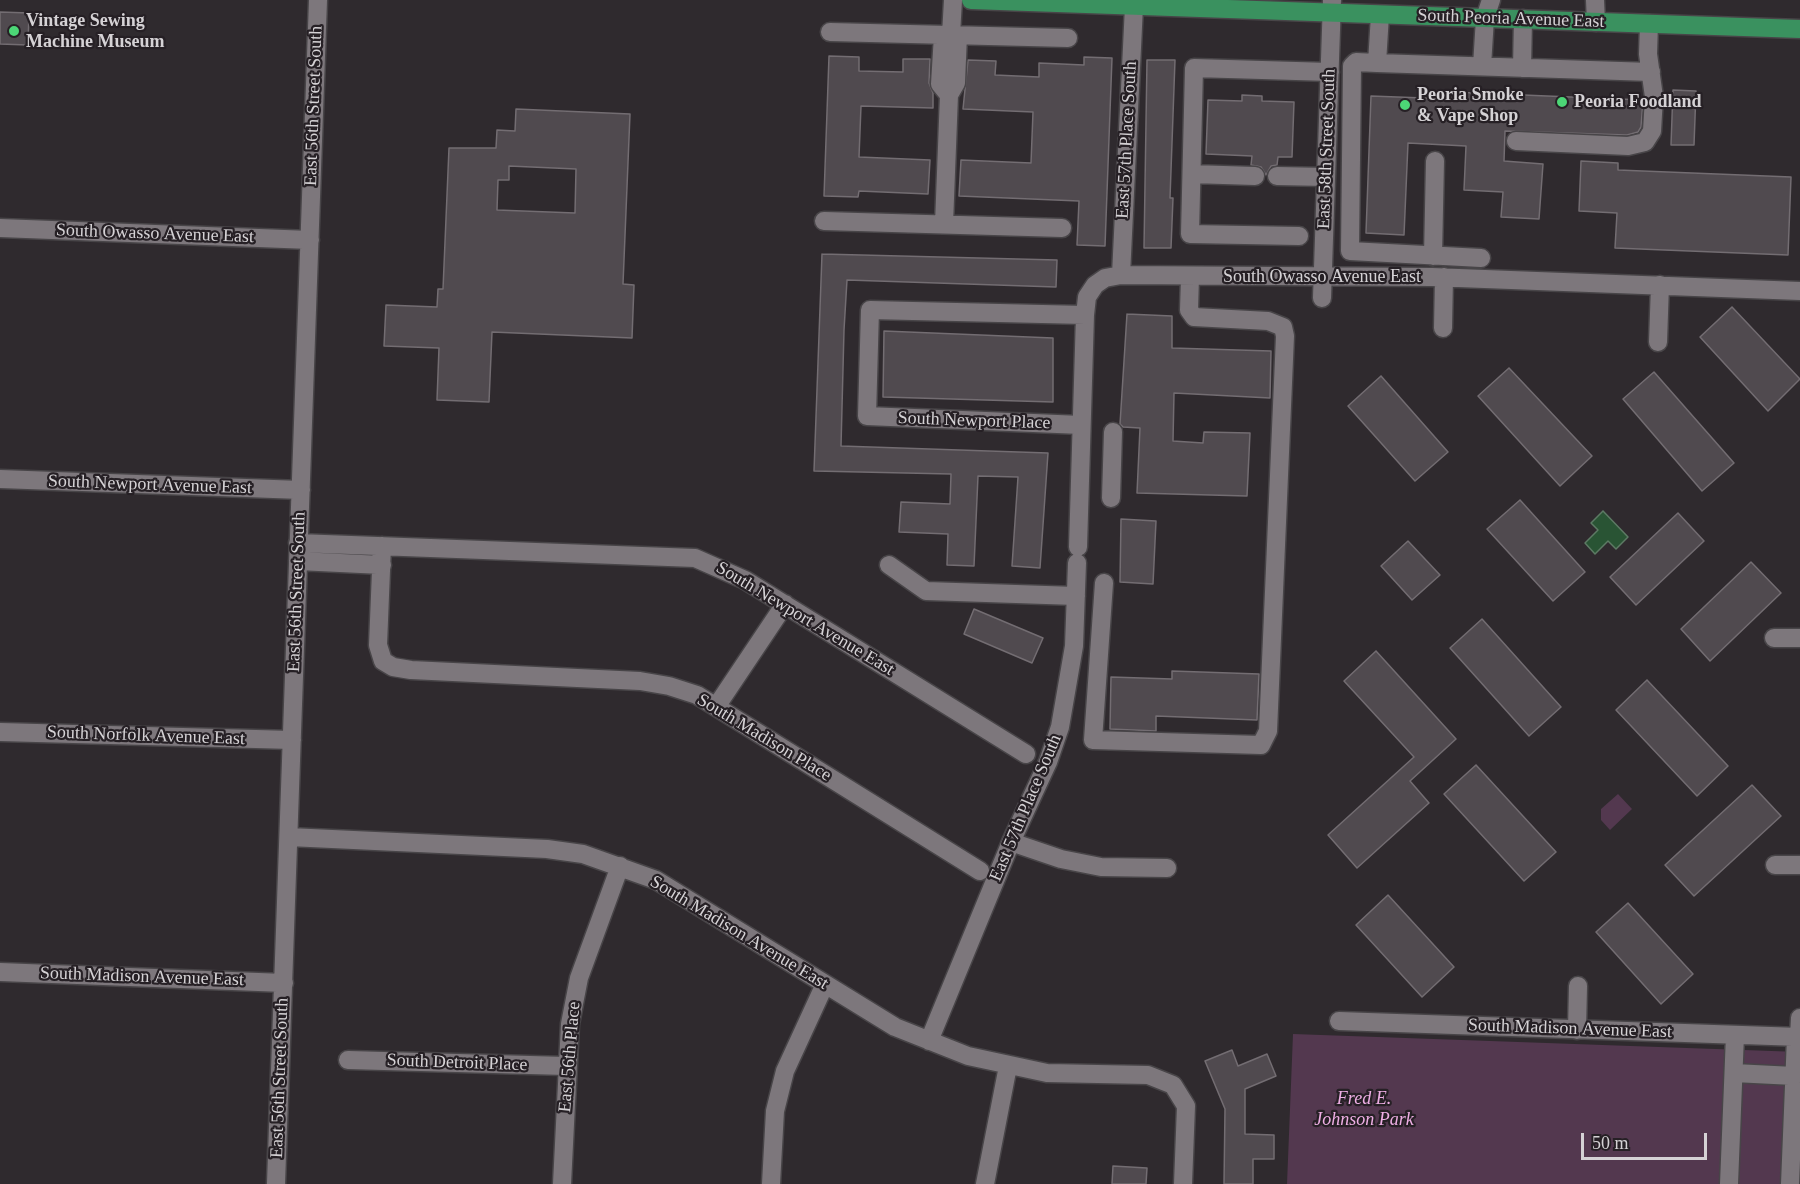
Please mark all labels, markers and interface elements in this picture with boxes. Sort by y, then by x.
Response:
street label: South Peoria Avenue East [1417,5,1605,33]
place label: Vintage Sewing Machine Museum [26,10,164,52]
marker: Vintage Sewing Machine Museum [7,24,21,38]
street label: East 56th Street South [300,25,328,187]
street label: East 57th Place South [1112,61,1142,219]
street label: East 58th Street South [1313,68,1341,230]
place label: Peoria Smoke & Vape Shop [1417,84,1523,127]
place label: Peoria Foodland [1574,91,1702,113]
marker: Peoria Foodland [1555,95,1569,109]
marker: Peoria Smoke & Vape Shop [1398,98,1412,112]
street label: South Owasso Avenue East [56,220,254,248]
street label: South Owasso Avenue East [1223,266,1421,288]
street label: South Newport Place [897,408,1051,434]
street label: South Newport Avenue East [48,471,252,499]
street label: East 56th Street South [283,511,311,673]
street label: South Newport Avenue East [712,557,898,681]
street label: South Madison Place [693,689,835,787]
street label: South Norfolk Avenue East [47,722,245,750]
street label: East 57th Place South [985,731,1067,885]
street label: South Madison Avenue East [646,871,832,995]
street label: South Madison Avenue East [40,963,244,991]
street label: East 56th Street South [266,997,294,1159]
street label: East 56th Place [554,1001,586,1113]
street label: South Madison Avenue East [1468,1015,1672,1043]
street label: South Detroit Place [386,1050,528,1076]
park label: Fred E. Johnson Park [1314,1088,1414,1130]
scale bar [1584,1121,1710,1159]
text: 50 m [1592,1133,1629,1153]

